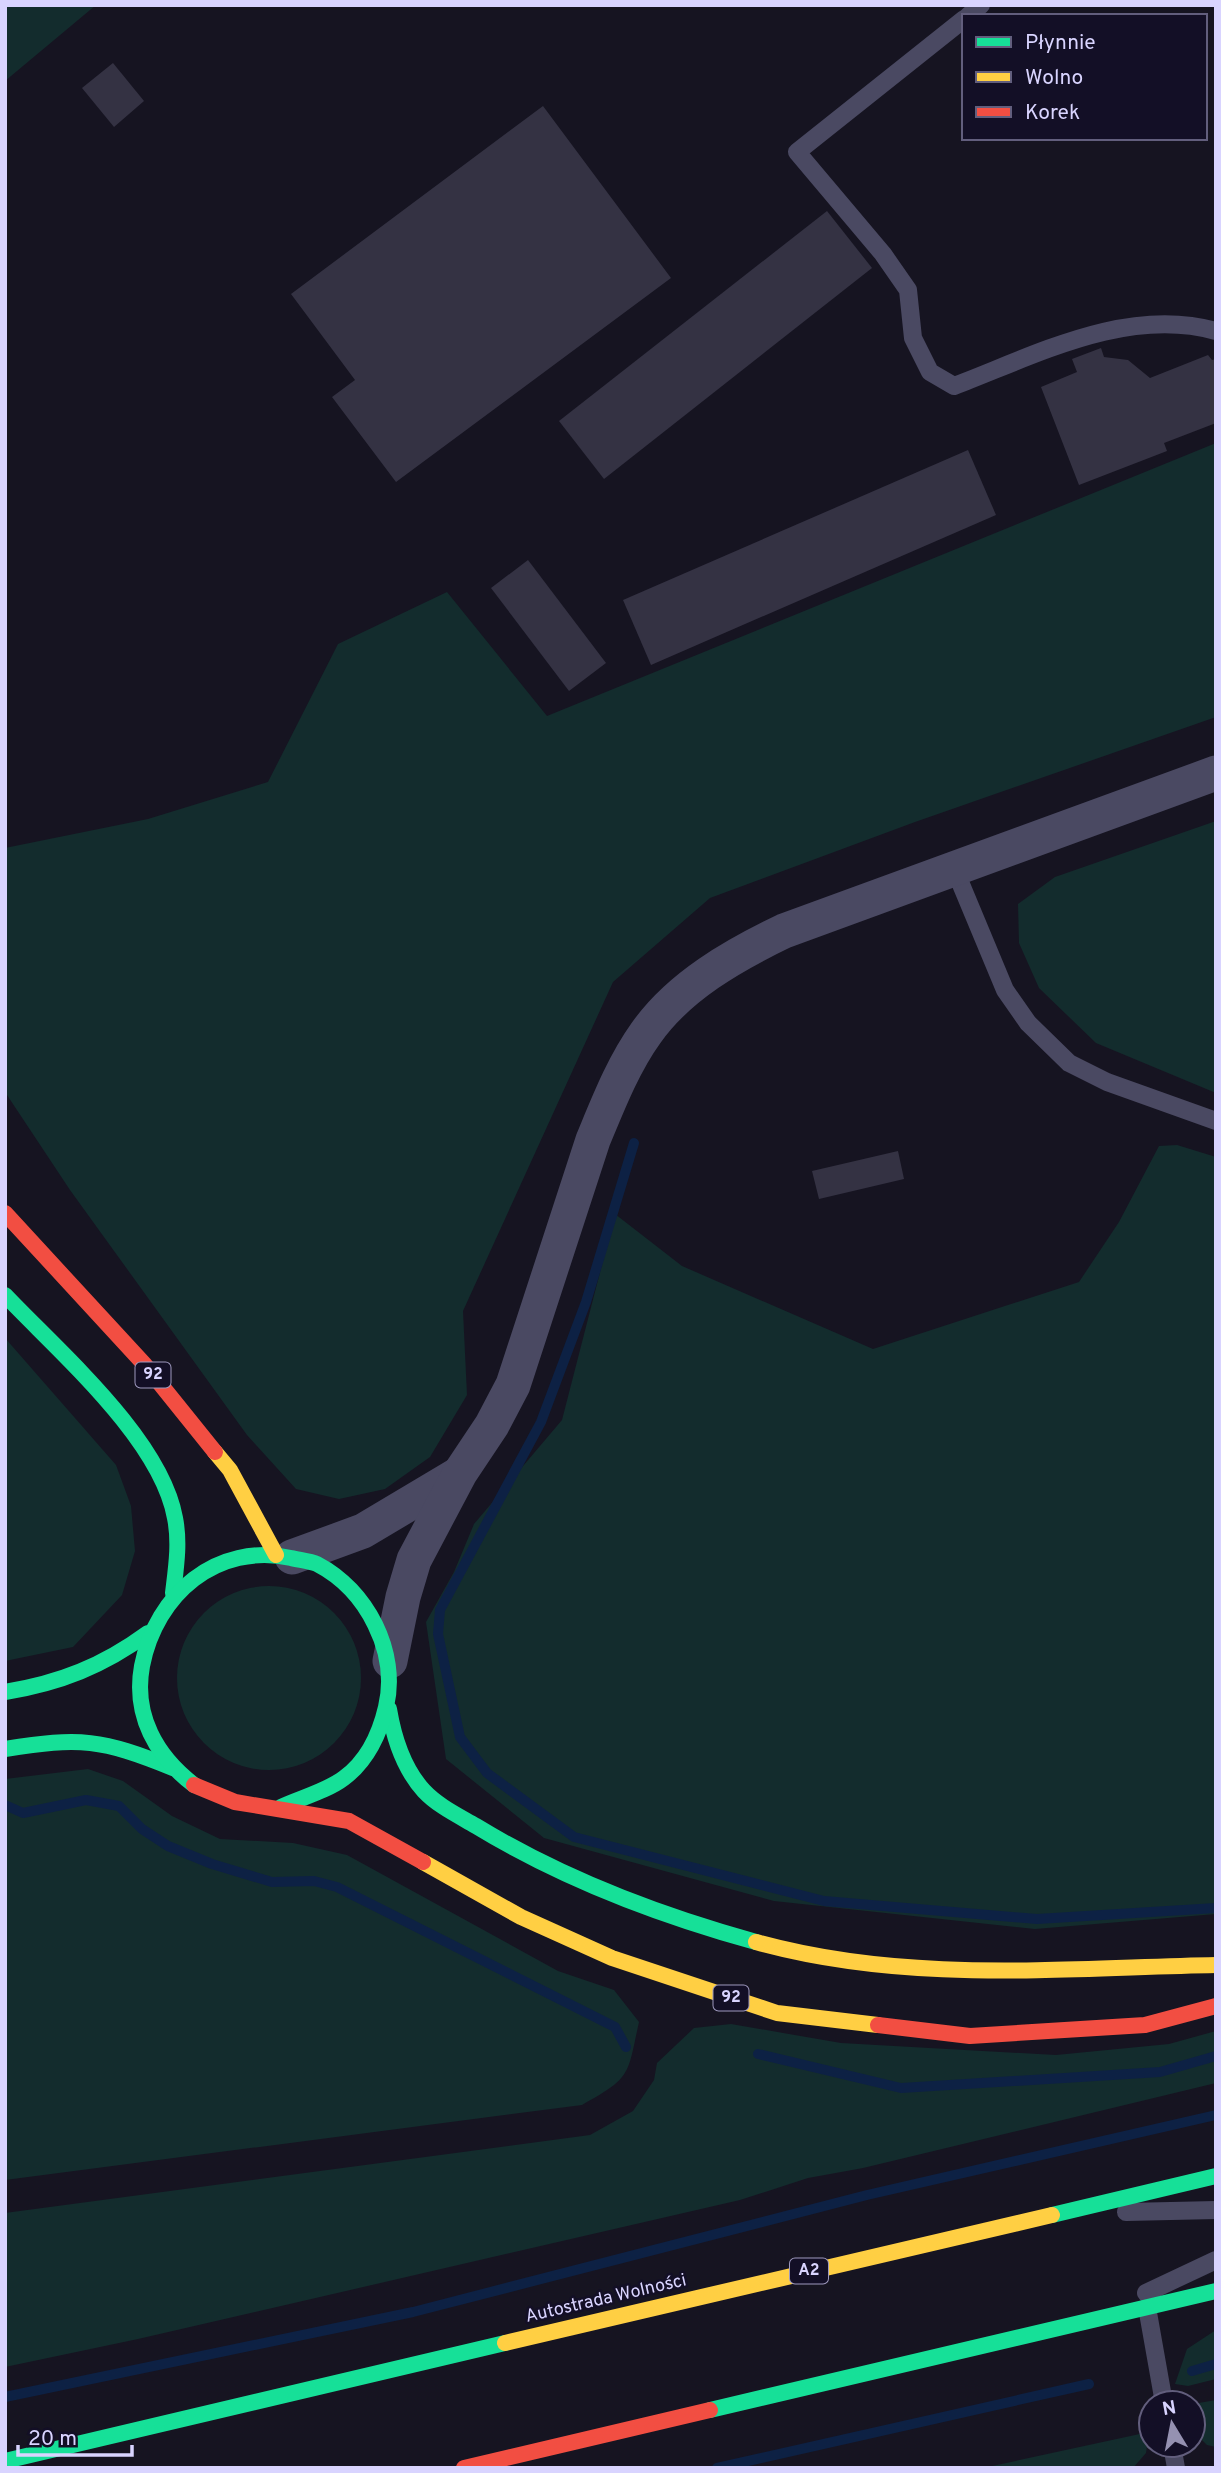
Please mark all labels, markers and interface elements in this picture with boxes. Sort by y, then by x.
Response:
legend [962,14,1207,140]
text: Płynnie [1025,30,1096,57]
text: Wolno [1025,65,1083,92]
text: Korek [1025,100,1080,127]
road number: 92 [136,1362,170,1387]
road number: 92 [714,1986,748,2010]
road number: A2 [790,2258,828,2284]
street label: Autostrada Wolności [523,2269,689,2329]
north arrow [1137,2389,1207,2459]
text: N [1161,2396,1178,2422]
scale bar [18,2414,131,2458]
text: 20 m [28,2426,77,2453]

